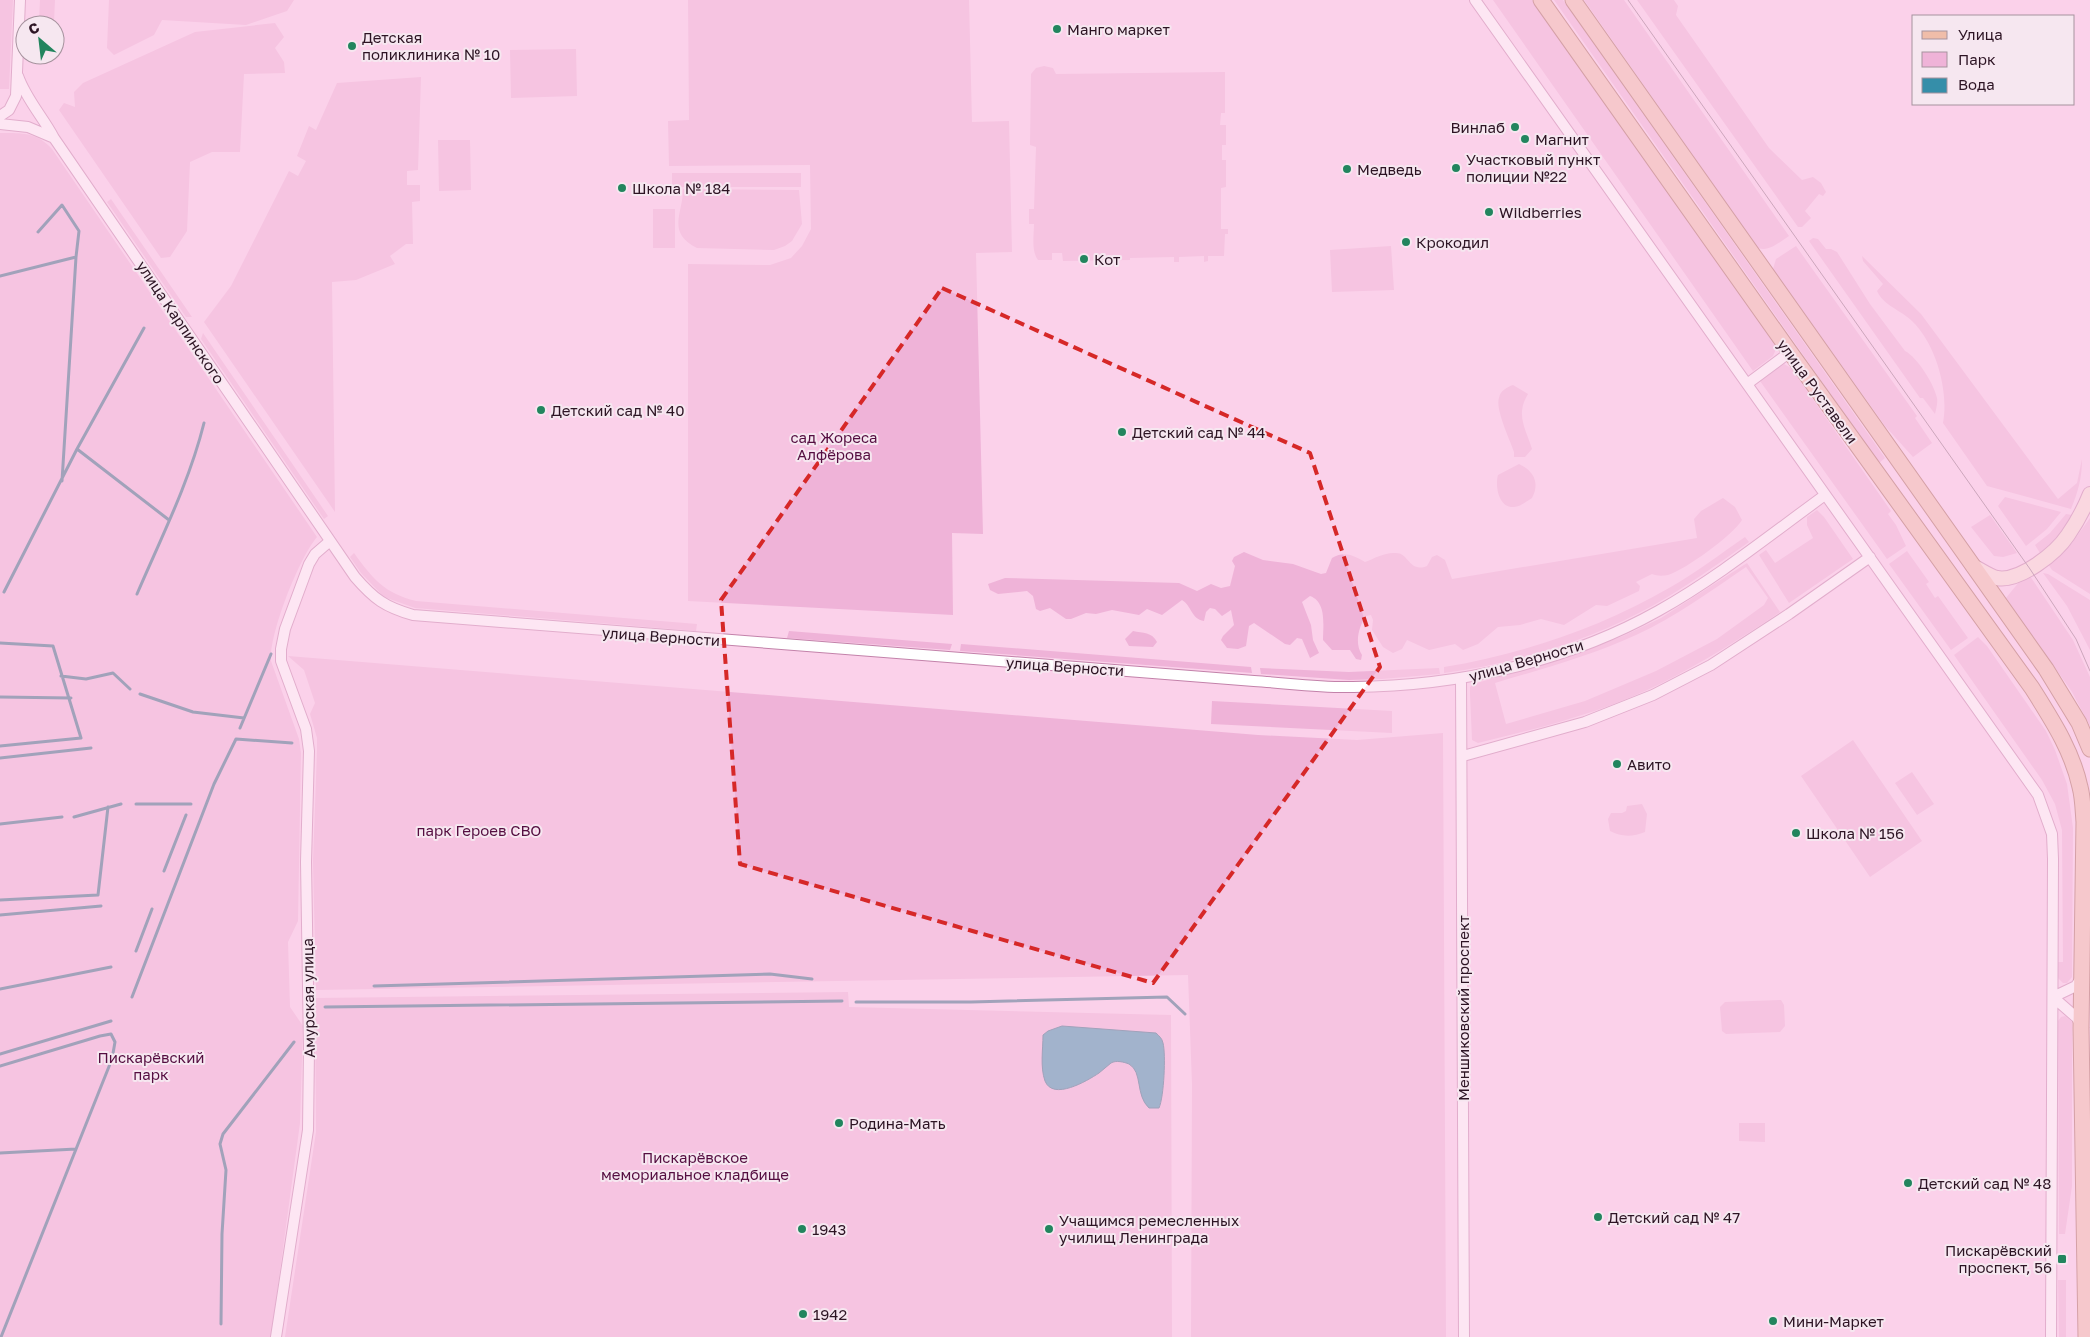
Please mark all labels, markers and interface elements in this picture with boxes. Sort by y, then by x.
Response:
north arrow [15,15,65,65]
legend [1912,15,2075,105]
text: С [25,18,42,38]
place label: Манго маркет [1067,20,1170,38]
marker: Манго маркет [1051,23,1063,35]
text: Улица [1958,25,2003,43]
place label: Детская поликлиника № 10 [362,28,500,63]
marker: Детская поликлиника № 10 [346,40,358,52]
text: Парк [1958,50,1996,68]
text: Вода [1958,75,1995,93]
place label: Винлаб [1450,118,1505,136]
marker: Винлаб [1509,121,1521,133]
place label: Магнит [1535,130,1590,148]
marker: Магнит [1519,133,1531,145]
place label: Участковый пункт полиции №22 [1466,150,1601,185]
place label: Медведь [1357,160,1422,178]
marker: Участковый пункт полиции №22 [1450,162,1462,174]
marker: Медведь [1341,163,1353,175]
place label: Школа № 184 [632,179,730,197]
marker: Школа № 184 [616,182,628,194]
place label: Wildberries [1499,203,1582,221]
marker: Wildberries [1483,206,1495,218]
place label: Крокодил [1416,233,1489,251]
marker: Крокодил [1400,236,1412,248]
place label: Кот [1094,250,1121,268]
marker: Кот [1078,253,1090,265]
street label: улица Карпинского [133,257,229,387]
street label: улица Руставели [1774,335,1862,447]
place label: Детский сад № 40 [551,401,685,419]
marker: Детский сад № 40 [535,404,547,416]
place label: Детский сад № 44 [1132,423,1265,441]
marker: Детский сад № 44 [1116,426,1128,438]
park label: сад Жореса Алфёрова [790,428,878,463]
street label: улица Верности [601,623,721,649]
street label: улица Верности [1467,635,1585,685]
street label: улица Верности [1005,653,1125,679]
place label: Авито [1627,755,1671,773]
marker: Авито [1611,758,1623,770]
park label: парк Героев СВО [417,821,541,839]
place label: Школа № 156 [1806,824,1904,842]
marker: Школа № 156 [1790,827,1802,839]
street label: Меншиковский проспект [1454,914,1472,1101]
street label: Амурская улица [298,938,318,1058]
park label: Пискарёвский парк [97,1048,205,1083]
place label: Родина-Мать [849,1114,946,1132]
marker: Родина-Мать [833,1117,845,1129]
park label: Пискарёвское мемориальное кладбище [601,1148,789,1183]
place label: Детский сад № 48 [1918,1174,2051,1192]
marker: Детский сад № 48 [1902,1177,1914,1189]
place label: Детский сад № 47 [1608,1208,1740,1226]
place label: Учащимся ремесленных училищ Ленинграда [1059,1211,1239,1246]
marker: Детский сад № 47 [1592,1211,1604,1223]
place label: 1943 [812,1220,846,1238]
marker: 1943 [796,1223,808,1235]
marker: Учащимся ремесленных училищ Ленинграда [1043,1223,1055,1235]
place label: Пискарёвский проспект, 56 [1945,1241,2052,1276]
marker: Пискарёвский проспект, 56 [2056,1253,2068,1265]
place label: 1942 [813,1305,847,1323]
marker: 1942 [797,1308,809,1320]
place label: Мини-Маркет [1783,1312,1885,1330]
marker: Мини-Маркет [1767,1315,1779,1327]

